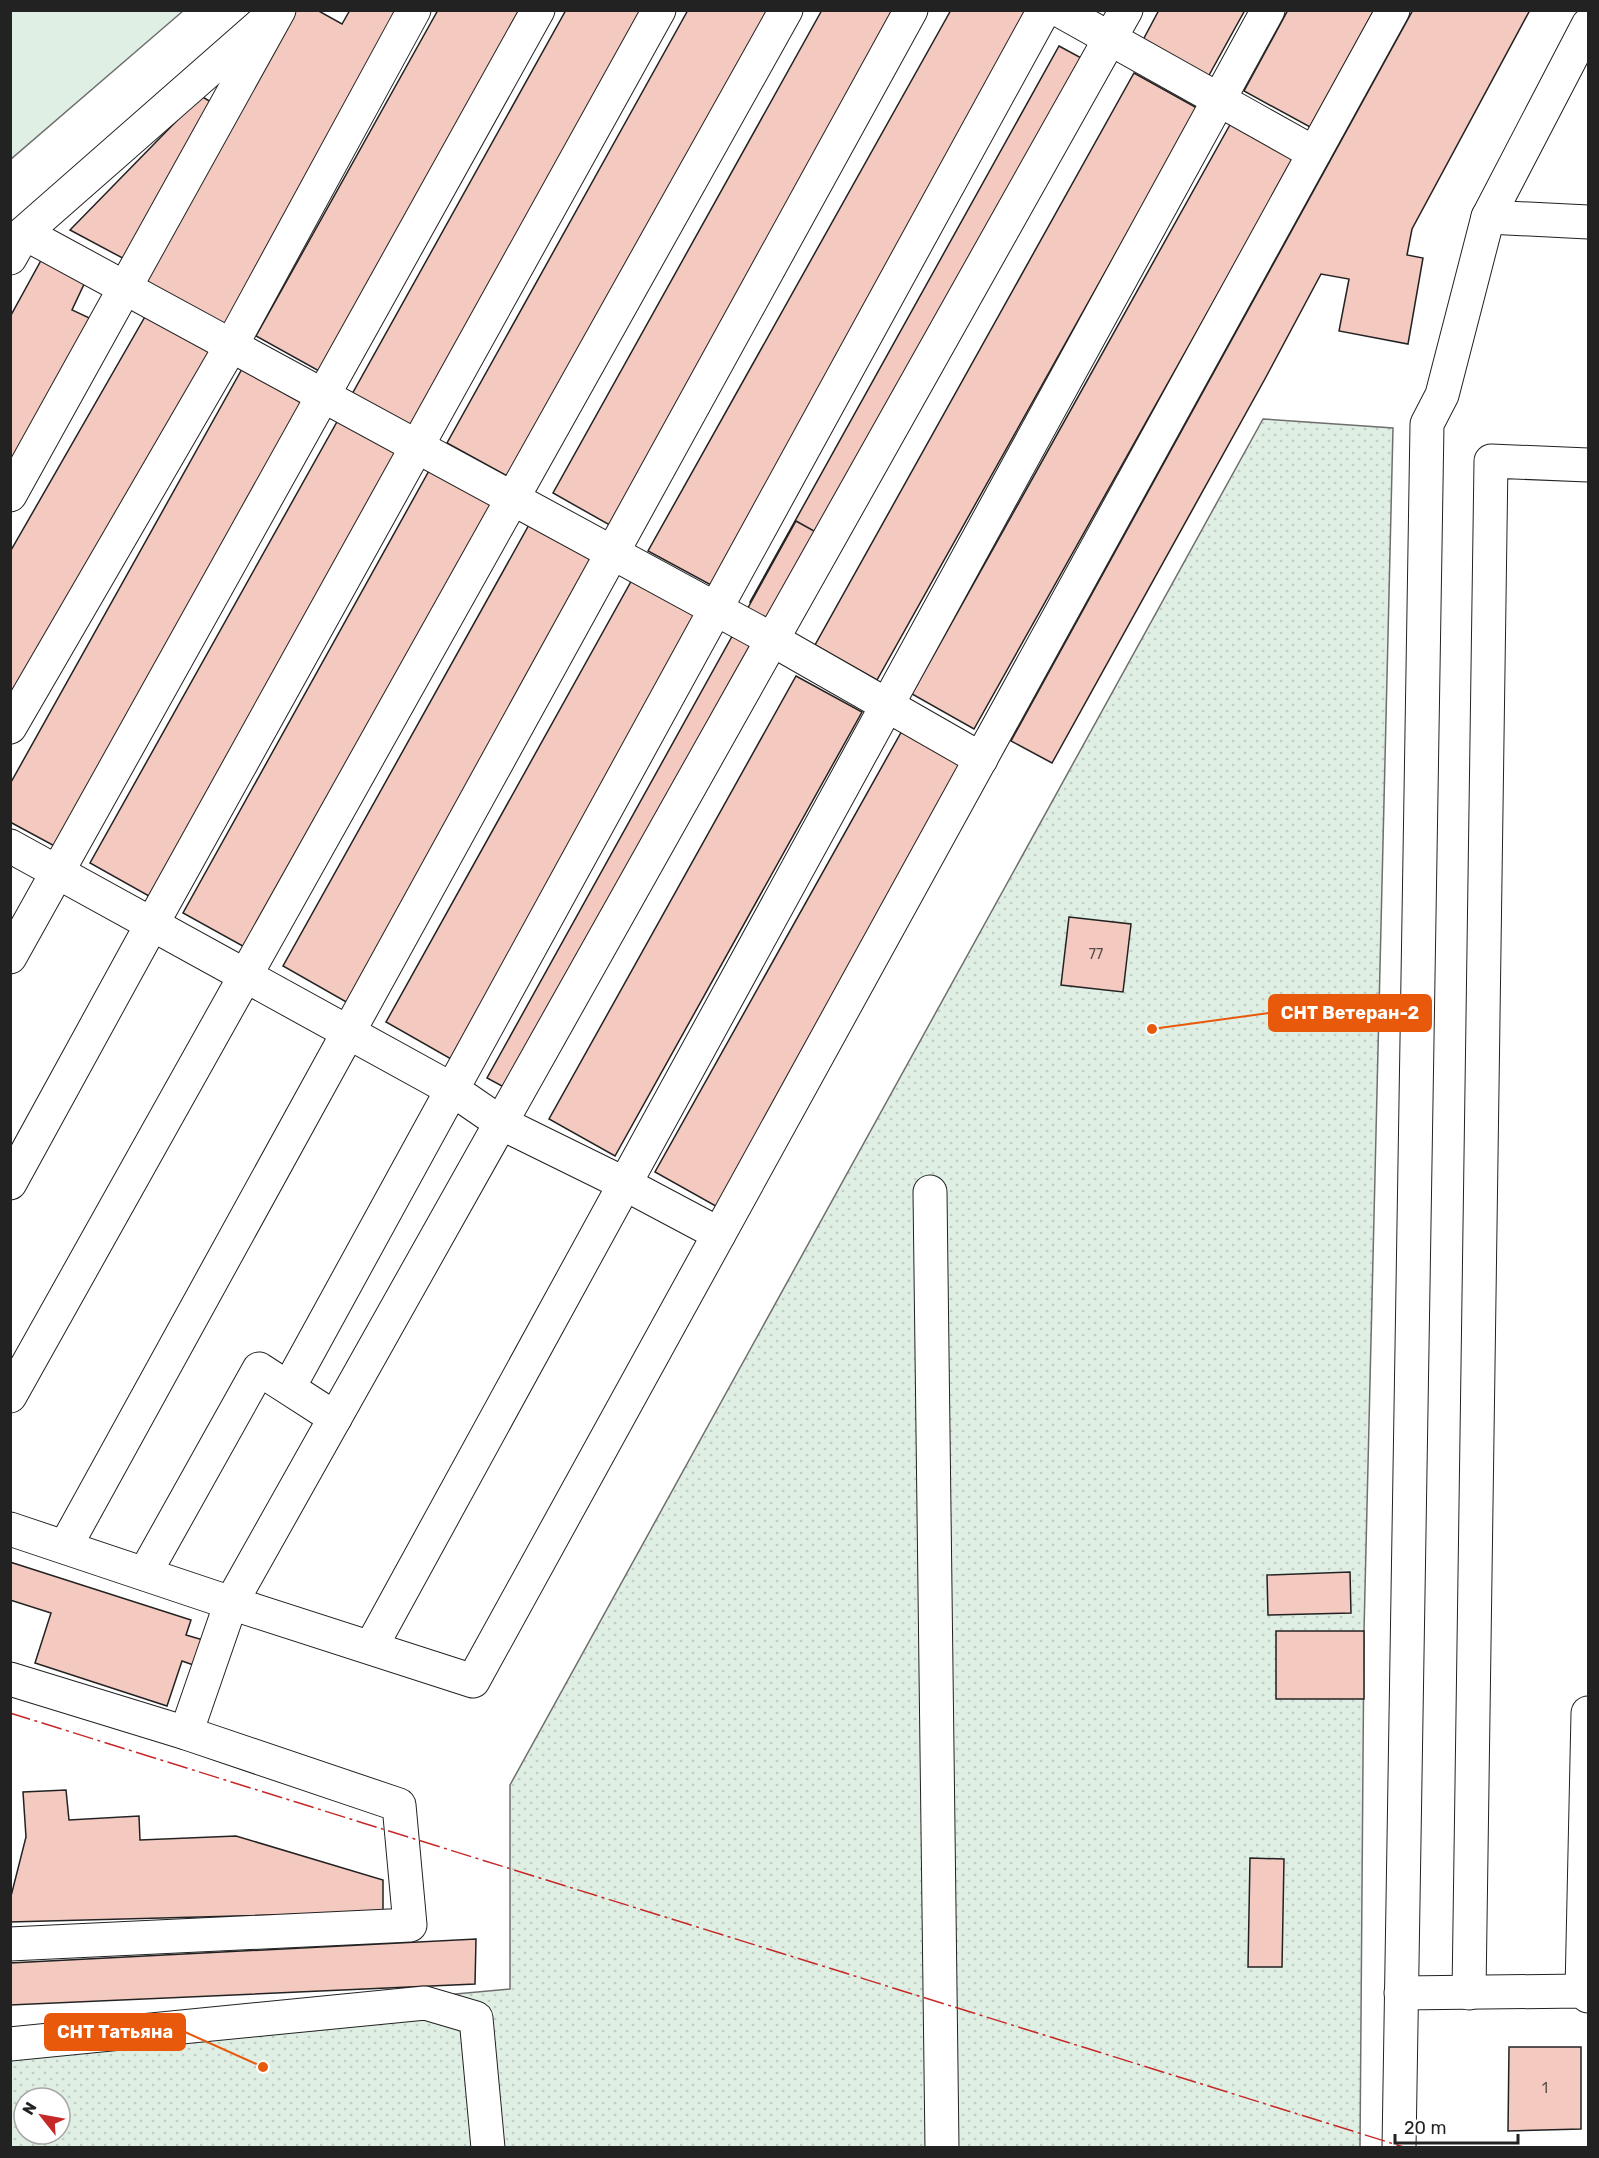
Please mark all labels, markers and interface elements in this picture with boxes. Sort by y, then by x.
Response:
house number: 77 [1089,946,1103,963]
callout: СНТ Ветеран-2 [1269,995,1431,1031]
text: СНТ Ветеран-2 [1281,1002,1419,1024]
callout: СНТ Татьяна [45,2014,185,2050]
text: СНТ Татьяна [57,2021,173,2043]
house number: 1 [1542,2080,1548,2097]
north arrow [12,2086,72,2146]
text: N [18,2099,41,2118]
scale bar [1395,2107,1518,2145]
text: 20 m [1404,2117,1446,2139]

